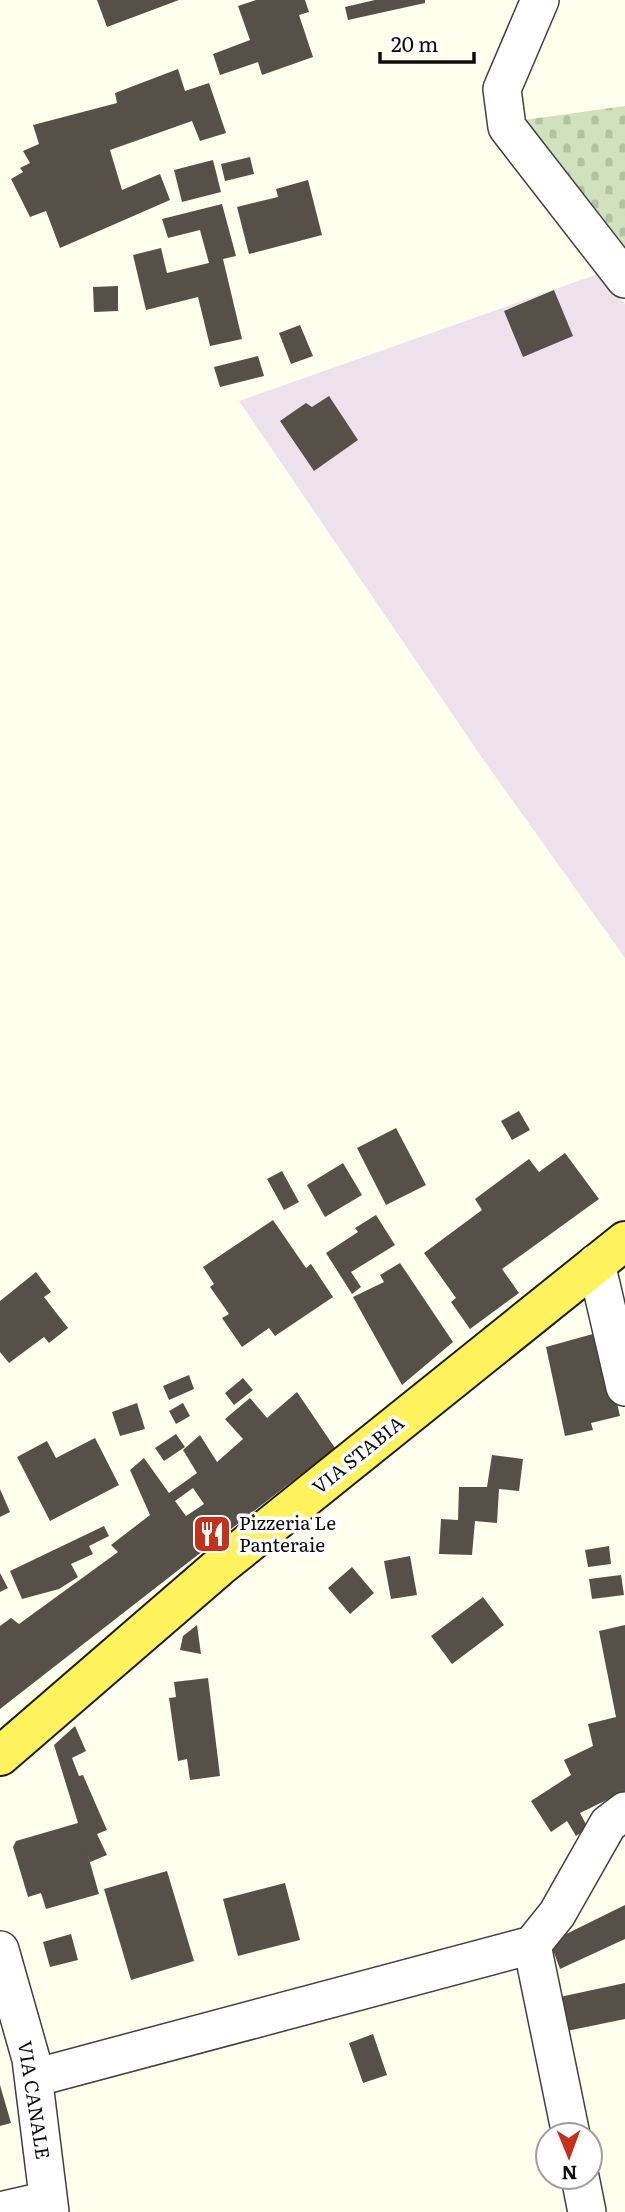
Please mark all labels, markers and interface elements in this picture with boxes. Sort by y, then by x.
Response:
scale bar [380,21,475,65]
text: 20 m [391,27,438,58]
street label: VIA STABIA [305,1408,409,1500]
place label: Pizzeria Le Panteraie [239,1508,336,1558]
restaurant icon: Pizzeria Le Panteraie [191,1513,233,1555]
street label: VIA CANALE [12,2039,58,2161]
north arrow [534,2121,604,2191]
text: N [561,2160,578,2188]

